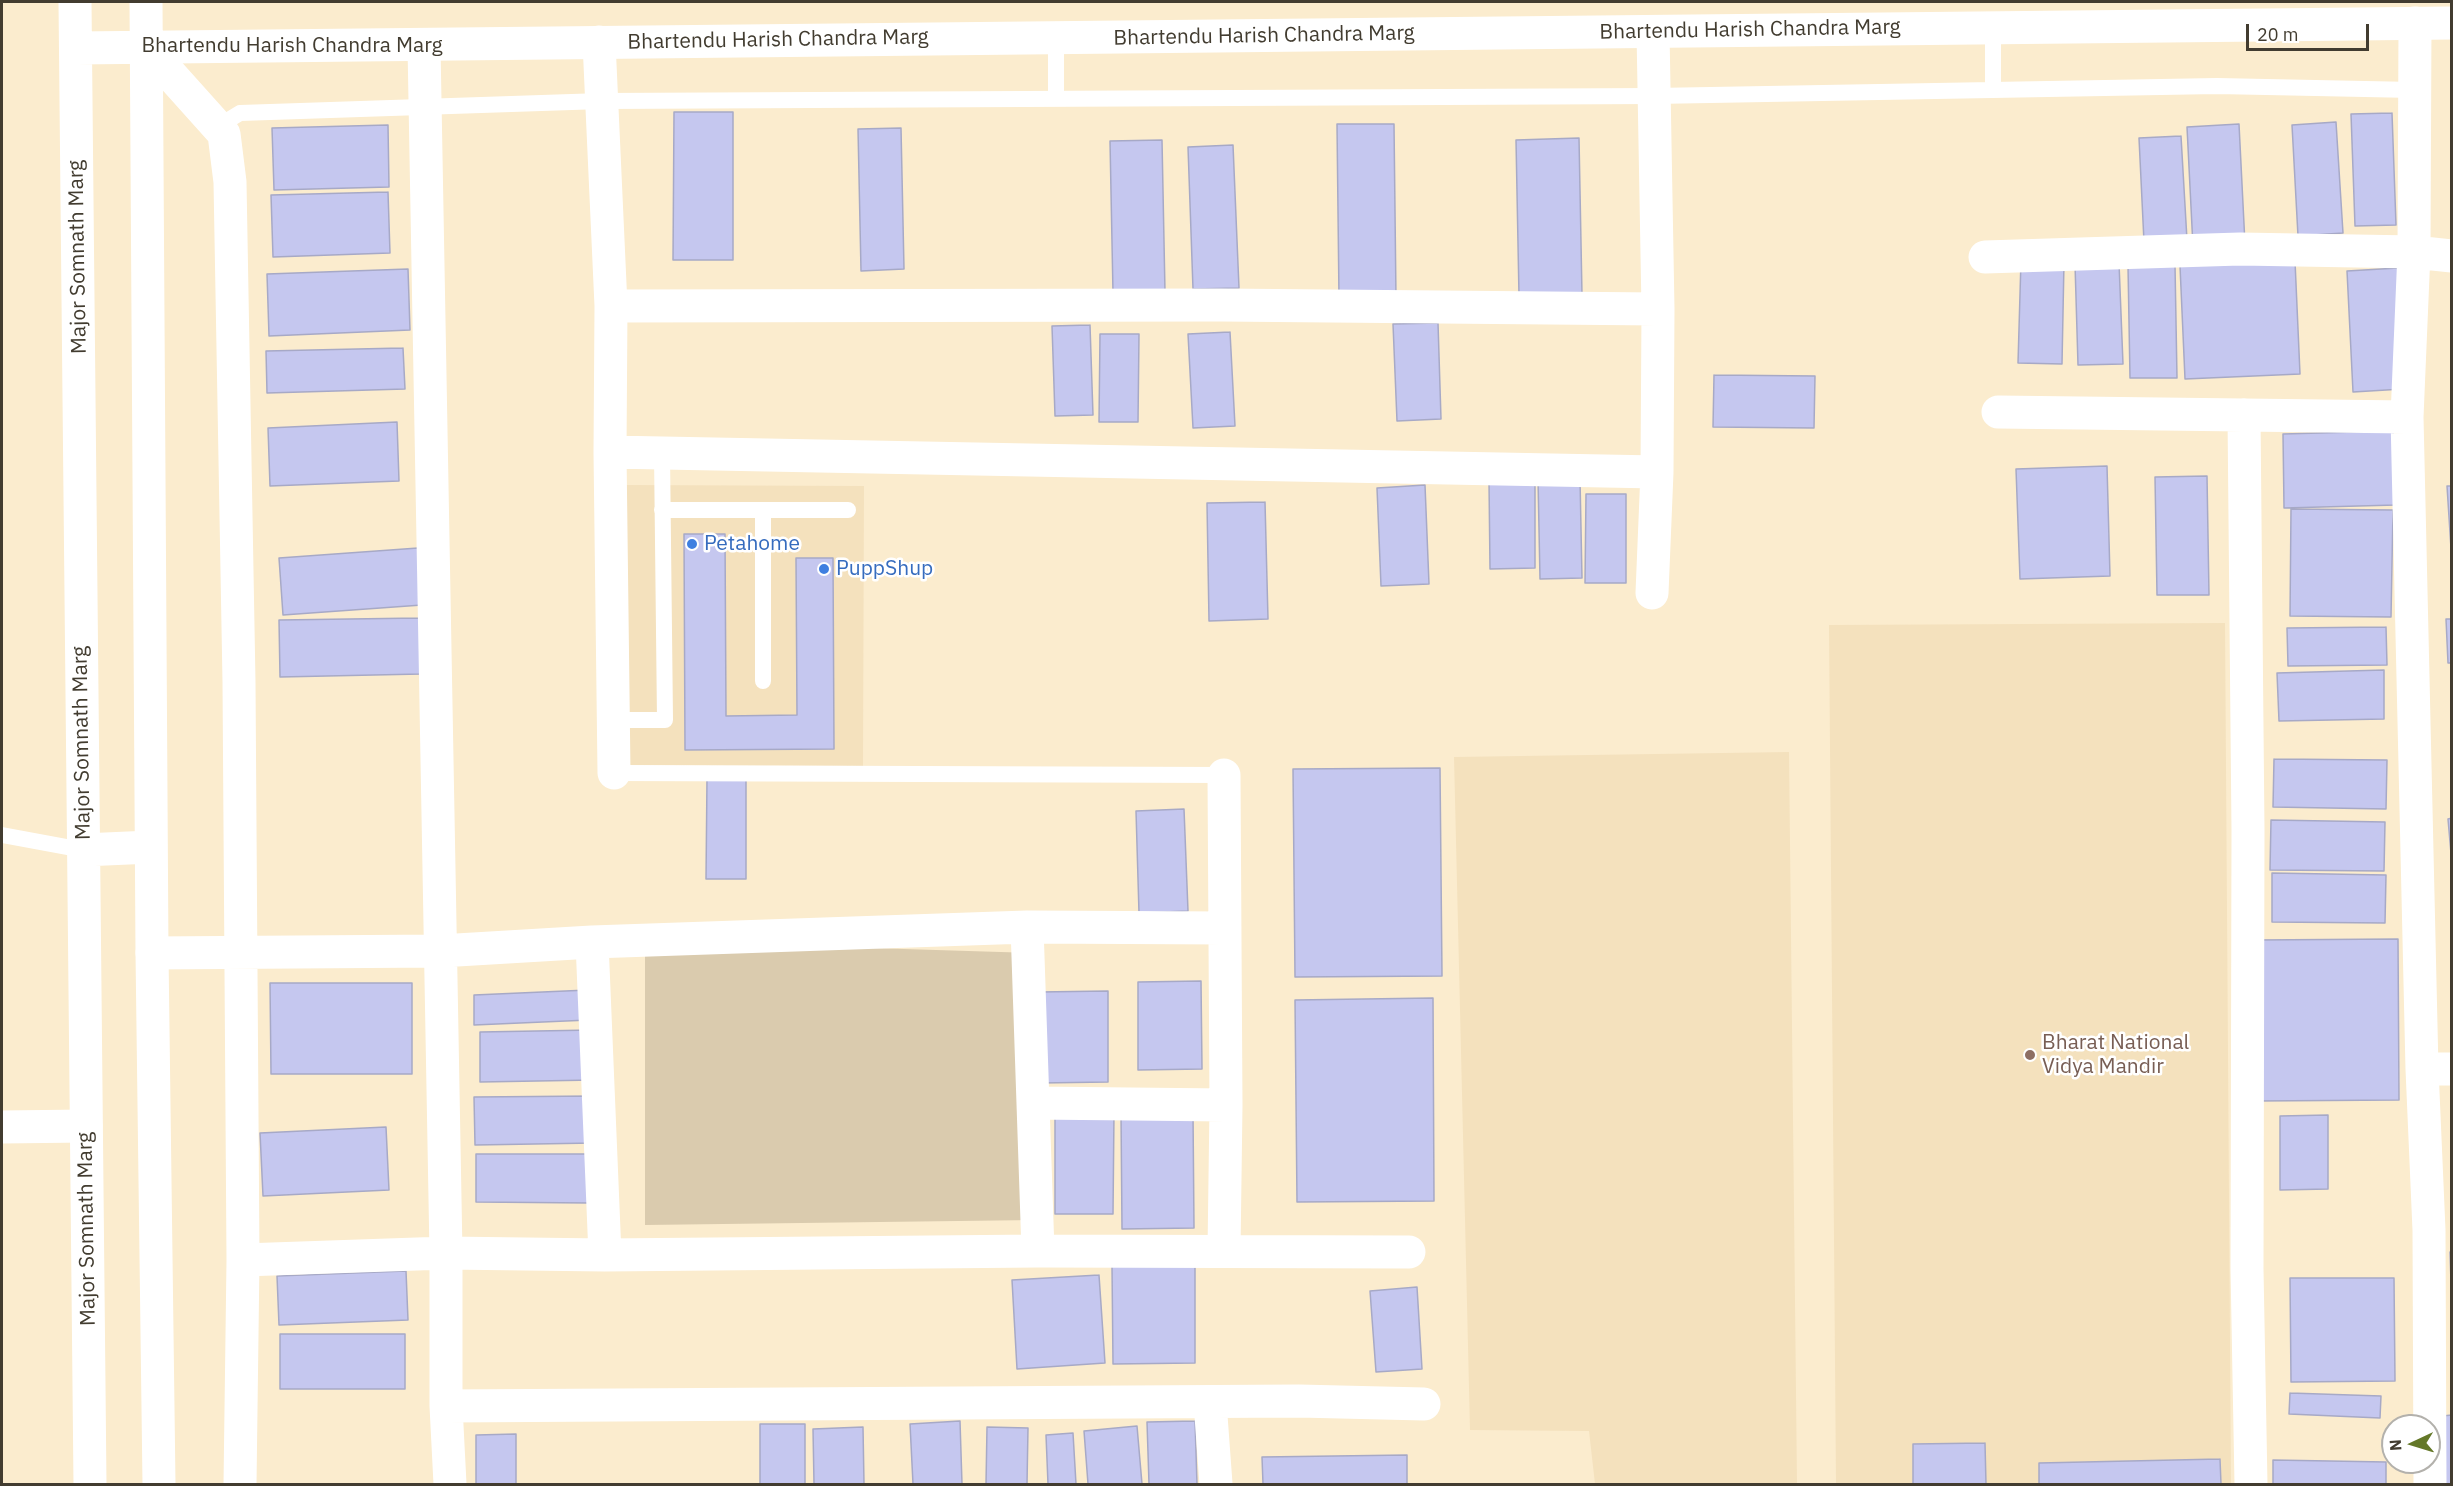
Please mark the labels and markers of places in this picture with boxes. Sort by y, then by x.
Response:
place label: Petahome [704,531,800,557]
marker: Petahome [685,537,699,551]
place label: PuppShup [836,556,933,582]
marker: PuppShup [817,562,831,576]
place label: Bharat National Vidya Mandir [2042,1030,2189,1080]
marker: Bharat National Vidya Mandir [2023,1048,2037,1062]

